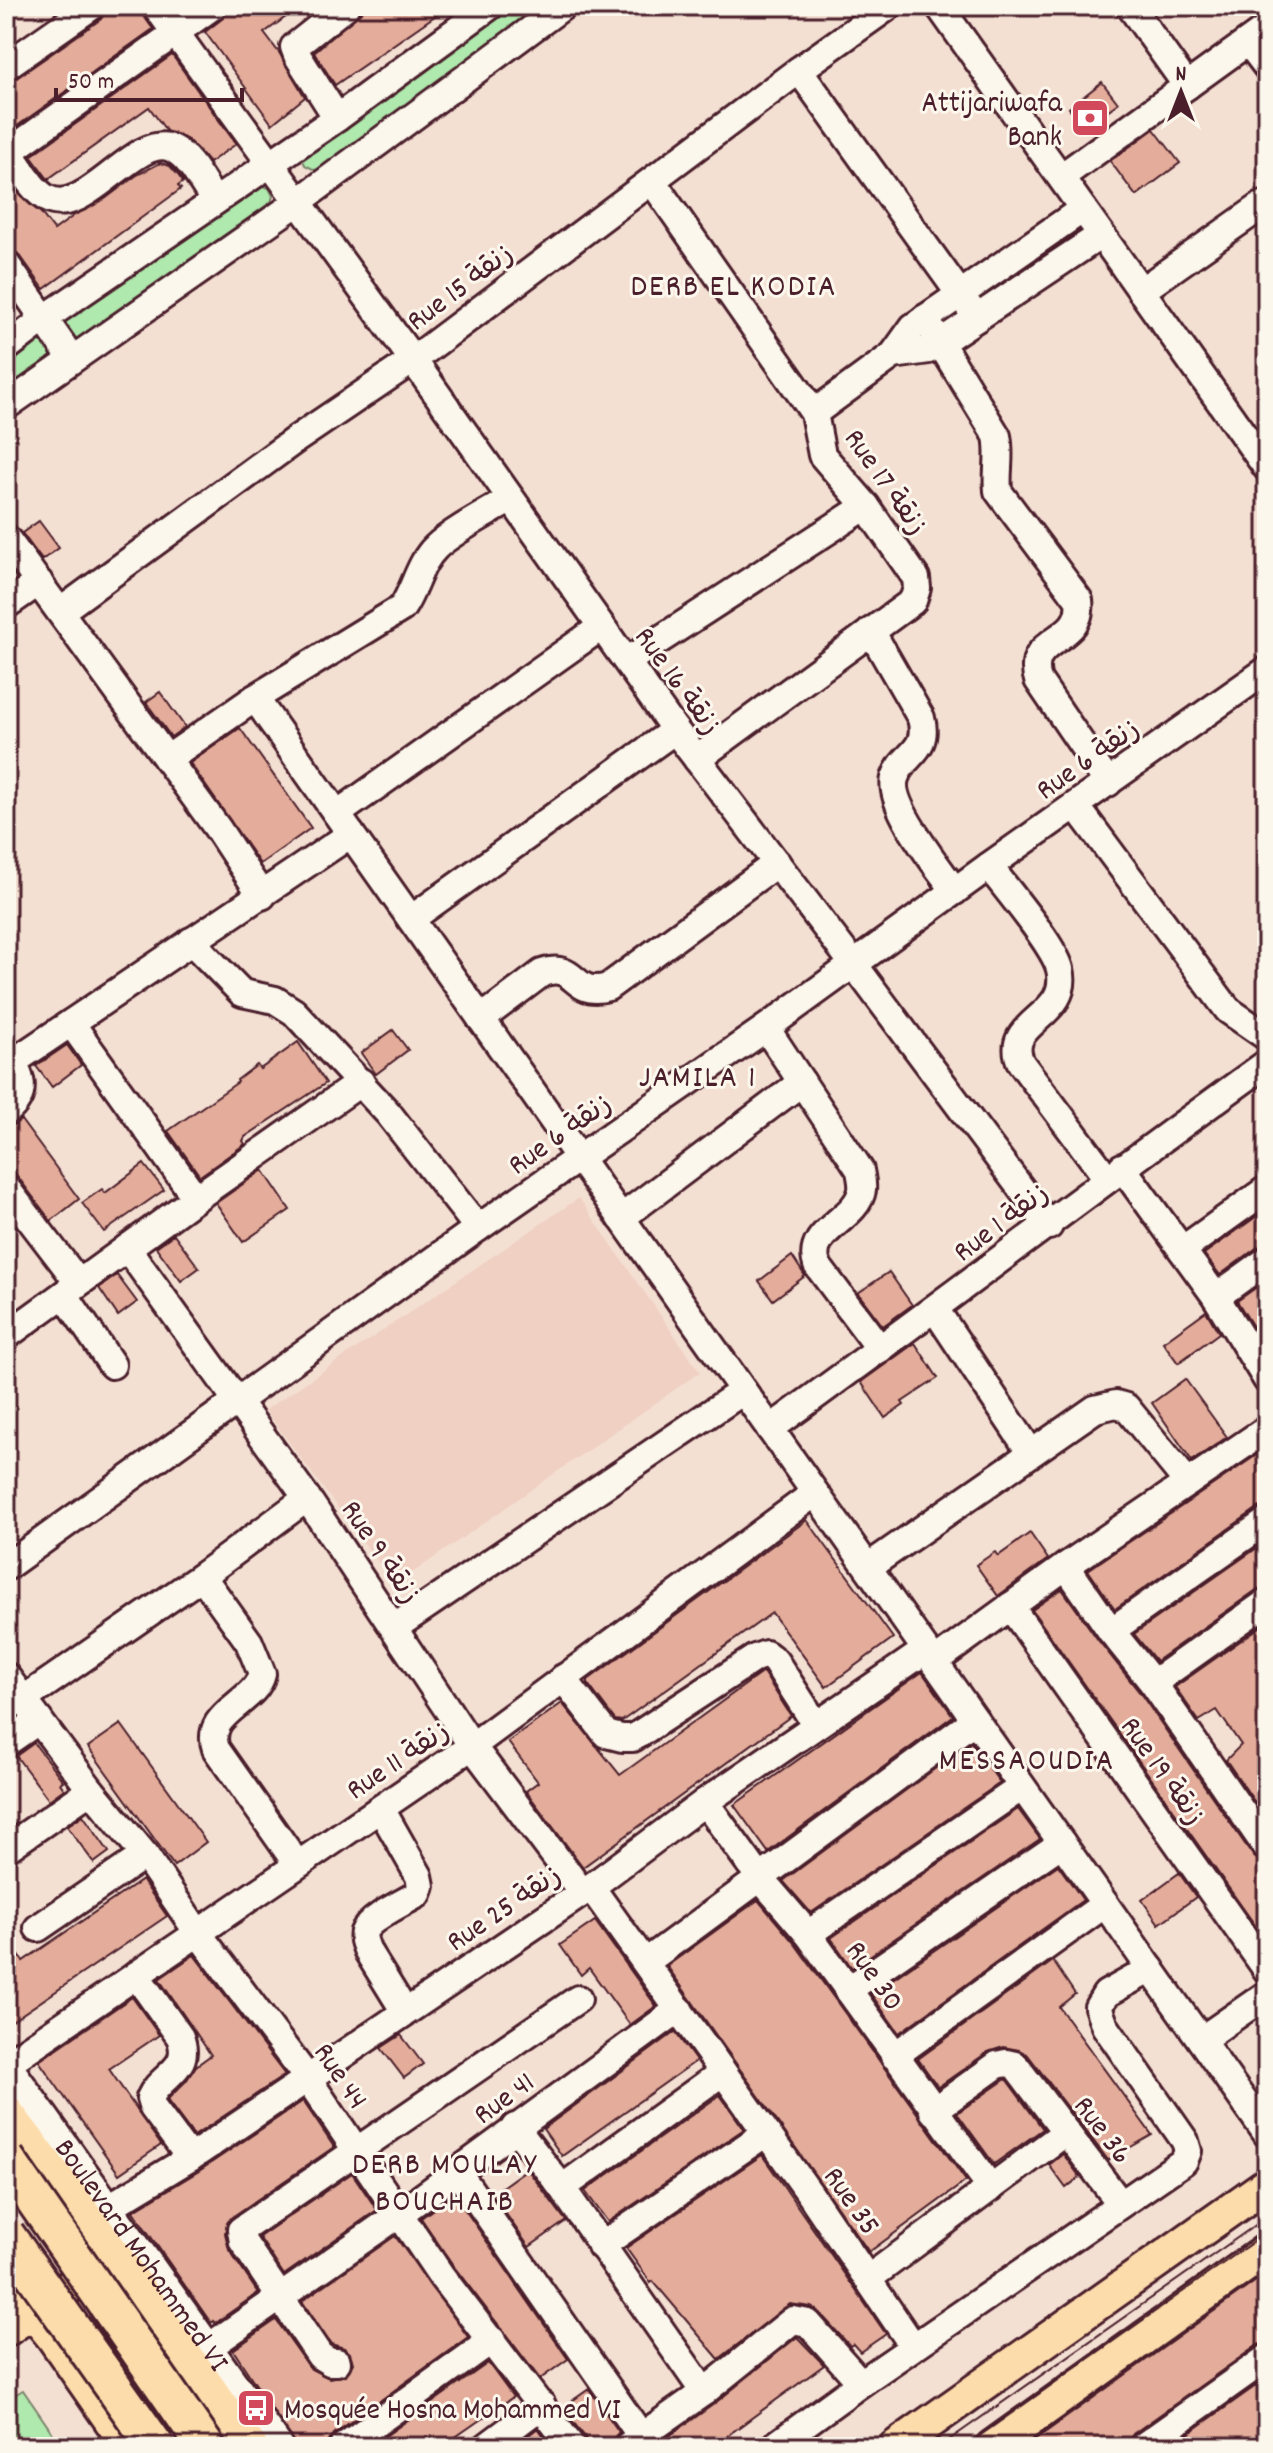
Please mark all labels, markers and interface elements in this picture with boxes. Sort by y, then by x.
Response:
scale bar [56,52,242,102]
north arrow [1141,52,1221,132]
text: N [1176,60,1187,91]
text: 50 m [68,66,114,100]
place label: Attijariwafa Bank [921,84,1063,161]
bank icon: Attijariwafa Bank [1069,97,1111,139]
street label: Rue 15 زنقة [399,235,524,344]
district label: DERB EL KODIA [630,266,838,312]
street label: Rue 17 زنقة [831,421,936,546]
street label: Rue 16 زنقة [621,619,729,746]
street label: Rue 6 زنقة [1029,710,1150,813]
district label: JAMILA 1 [639,1057,757,1103]
street label: Rue 6 زنقة [501,1085,622,1188]
street label: Rue 1 زنقة [946,1174,1060,1275]
street label: Rue 9 زنقة [328,1493,429,1614]
street label: Rue 19 زنقة [1107,1709,1213,1836]
street label: Rue 11 زنقة [339,1712,460,1813]
district label: MESSAOUDIA [939,1740,1115,1786]
street label: Rue 25 زنقة [439,1856,572,1965]
street label: Rue 30 [833,1934,912,2022]
street label: Rue 44 [300,2035,376,2120]
street label: Rue 41 [466,2064,545,2138]
street label: Rue 36 [1060,2089,1140,2175]
street label: Boulevard Mohammed VI [41,2131,237,2382]
district label: DERB MOULAY BOUCHAIB [352,2144,538,2227]
street label: Rue 35 [810,2160,888,2246]
bus stop icon: Mosquée Hosna Mohammed VI [235,2387,277,2429]
place label: Mosquée Hosna Mohammed VI [284,2391,621,2434]

